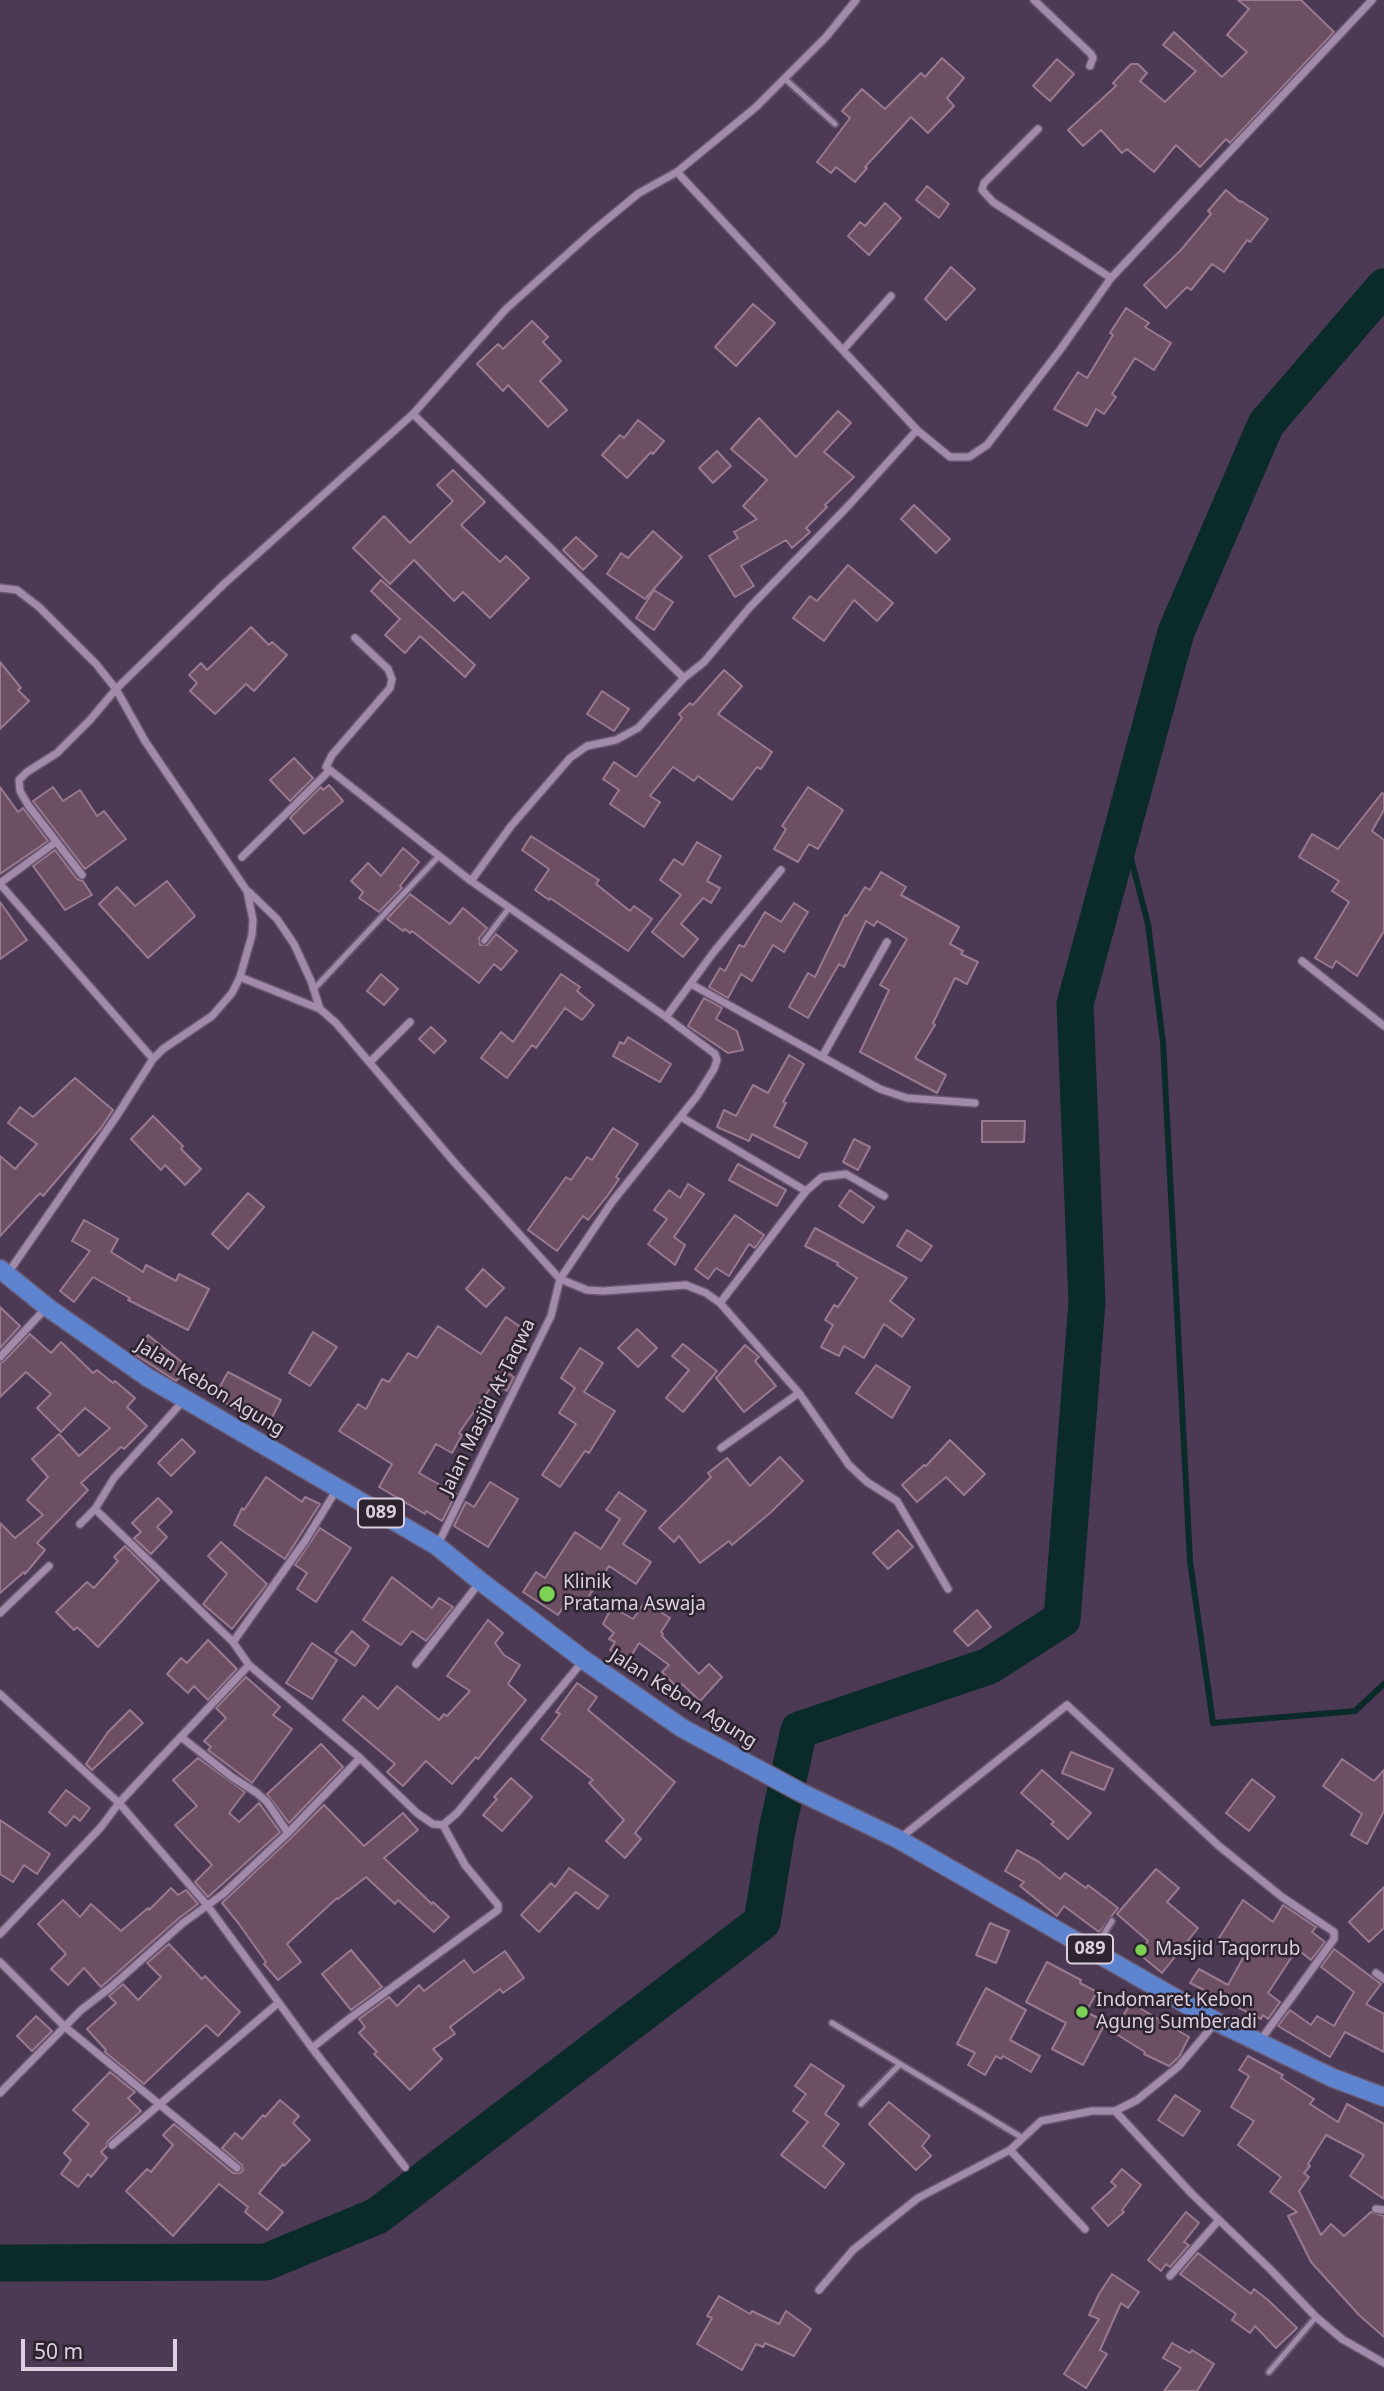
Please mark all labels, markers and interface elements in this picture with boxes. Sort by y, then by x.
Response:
street label: Jalan Masjid At-Taqwa [435,1315,541,1499]
street label: Jalan Kebon Agung [132,1335,288,1441]
road number: 089 [358,1498,404,1528]
place label: Klinik Pratama Aswaja [563,1572,706,1616]
marker: Klinik Pratama Aswaja [537,1584,557,1604]
street label: Jalan Kebon Agung [605,1644,761,1754]
road number: 089 [1067,1935,1113,1964]
place label: Masjid Taqorrub [1155,1939,1300,1961]
marker: Masjid Taqorrub [1133,1942,1149,1958]
place label: Indomaret Kebon Agung Sumberadi [1096,1990,1257,2034]
marker: Indomaret Kebon Agung Sumberadi [1074,2004,1090,2020]
scale bar [24,2324,180,2368]
text: 50 m [34,2337,83,2365]

